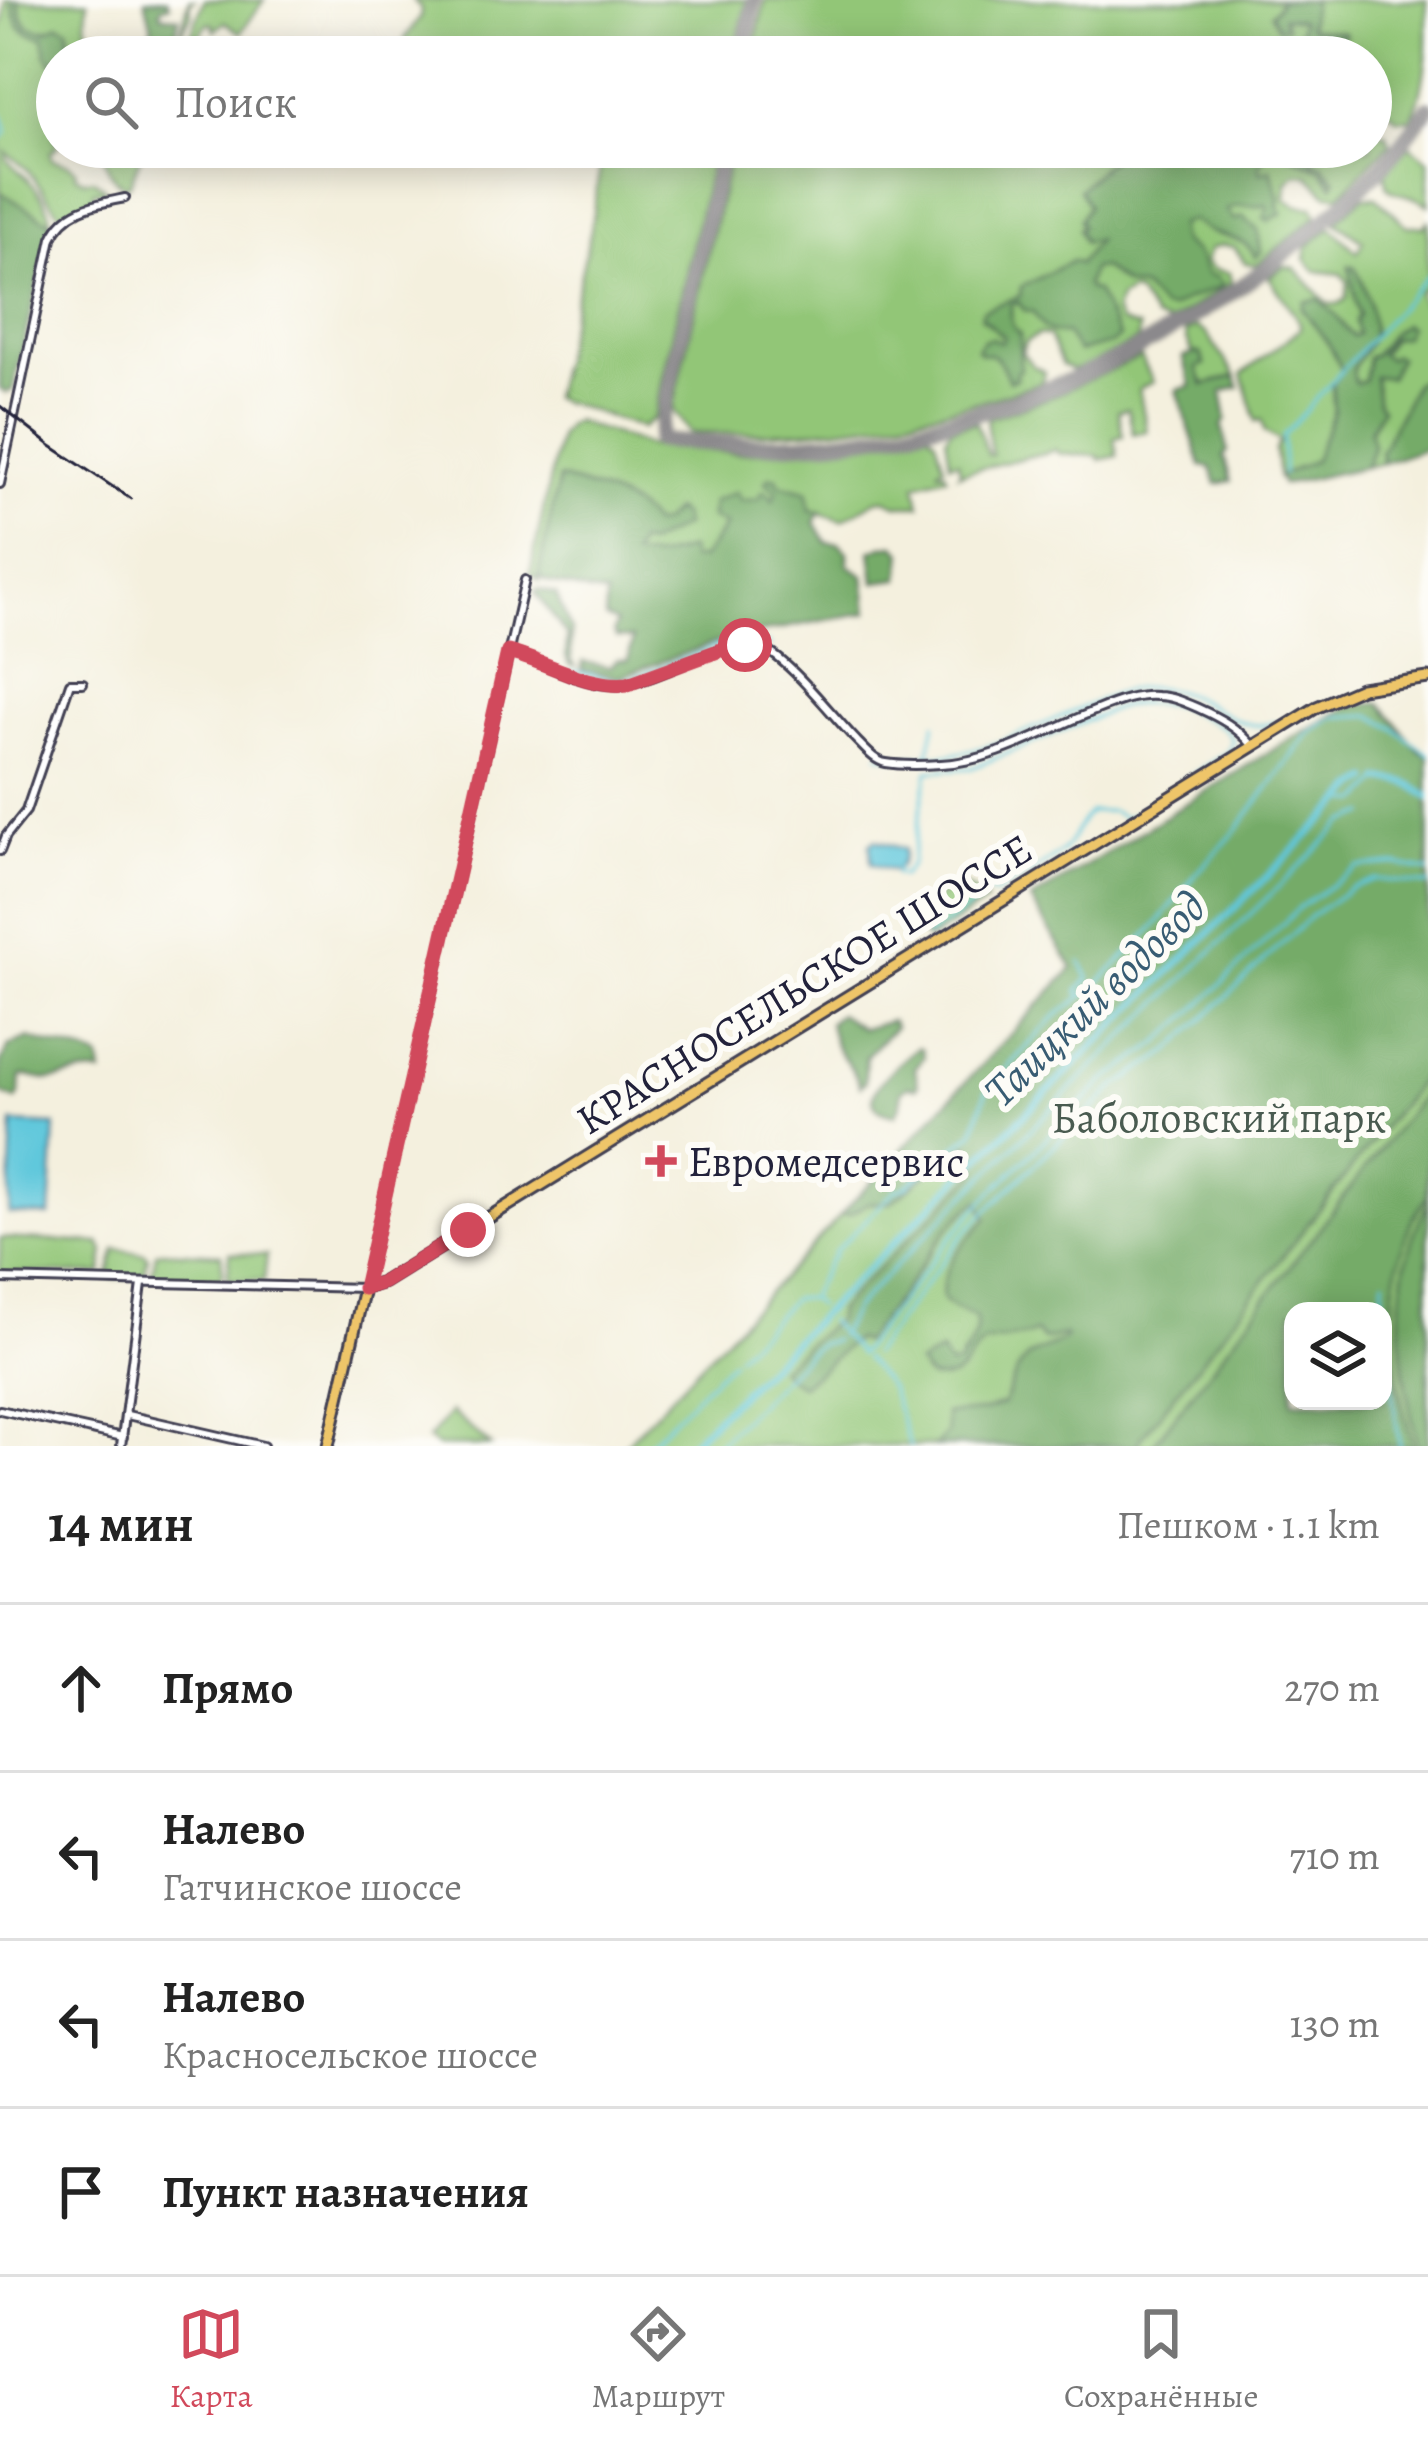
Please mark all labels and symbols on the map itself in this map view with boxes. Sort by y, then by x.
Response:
route start [718,618,772,672]
street label: КРАСНОСЕЛЬСКОЕ ШОССЕ [566,820,1042,1148]
water label: Таицкий водовод [970,877,1220,1121]
park label: Баболовский парк [1052,1089,1386,1146]
place label: Евромедсервис [688,1133,964,1190]
marker: Евромедсервис [645,1145,677,1177]
route end [441,1203,495,1257]

